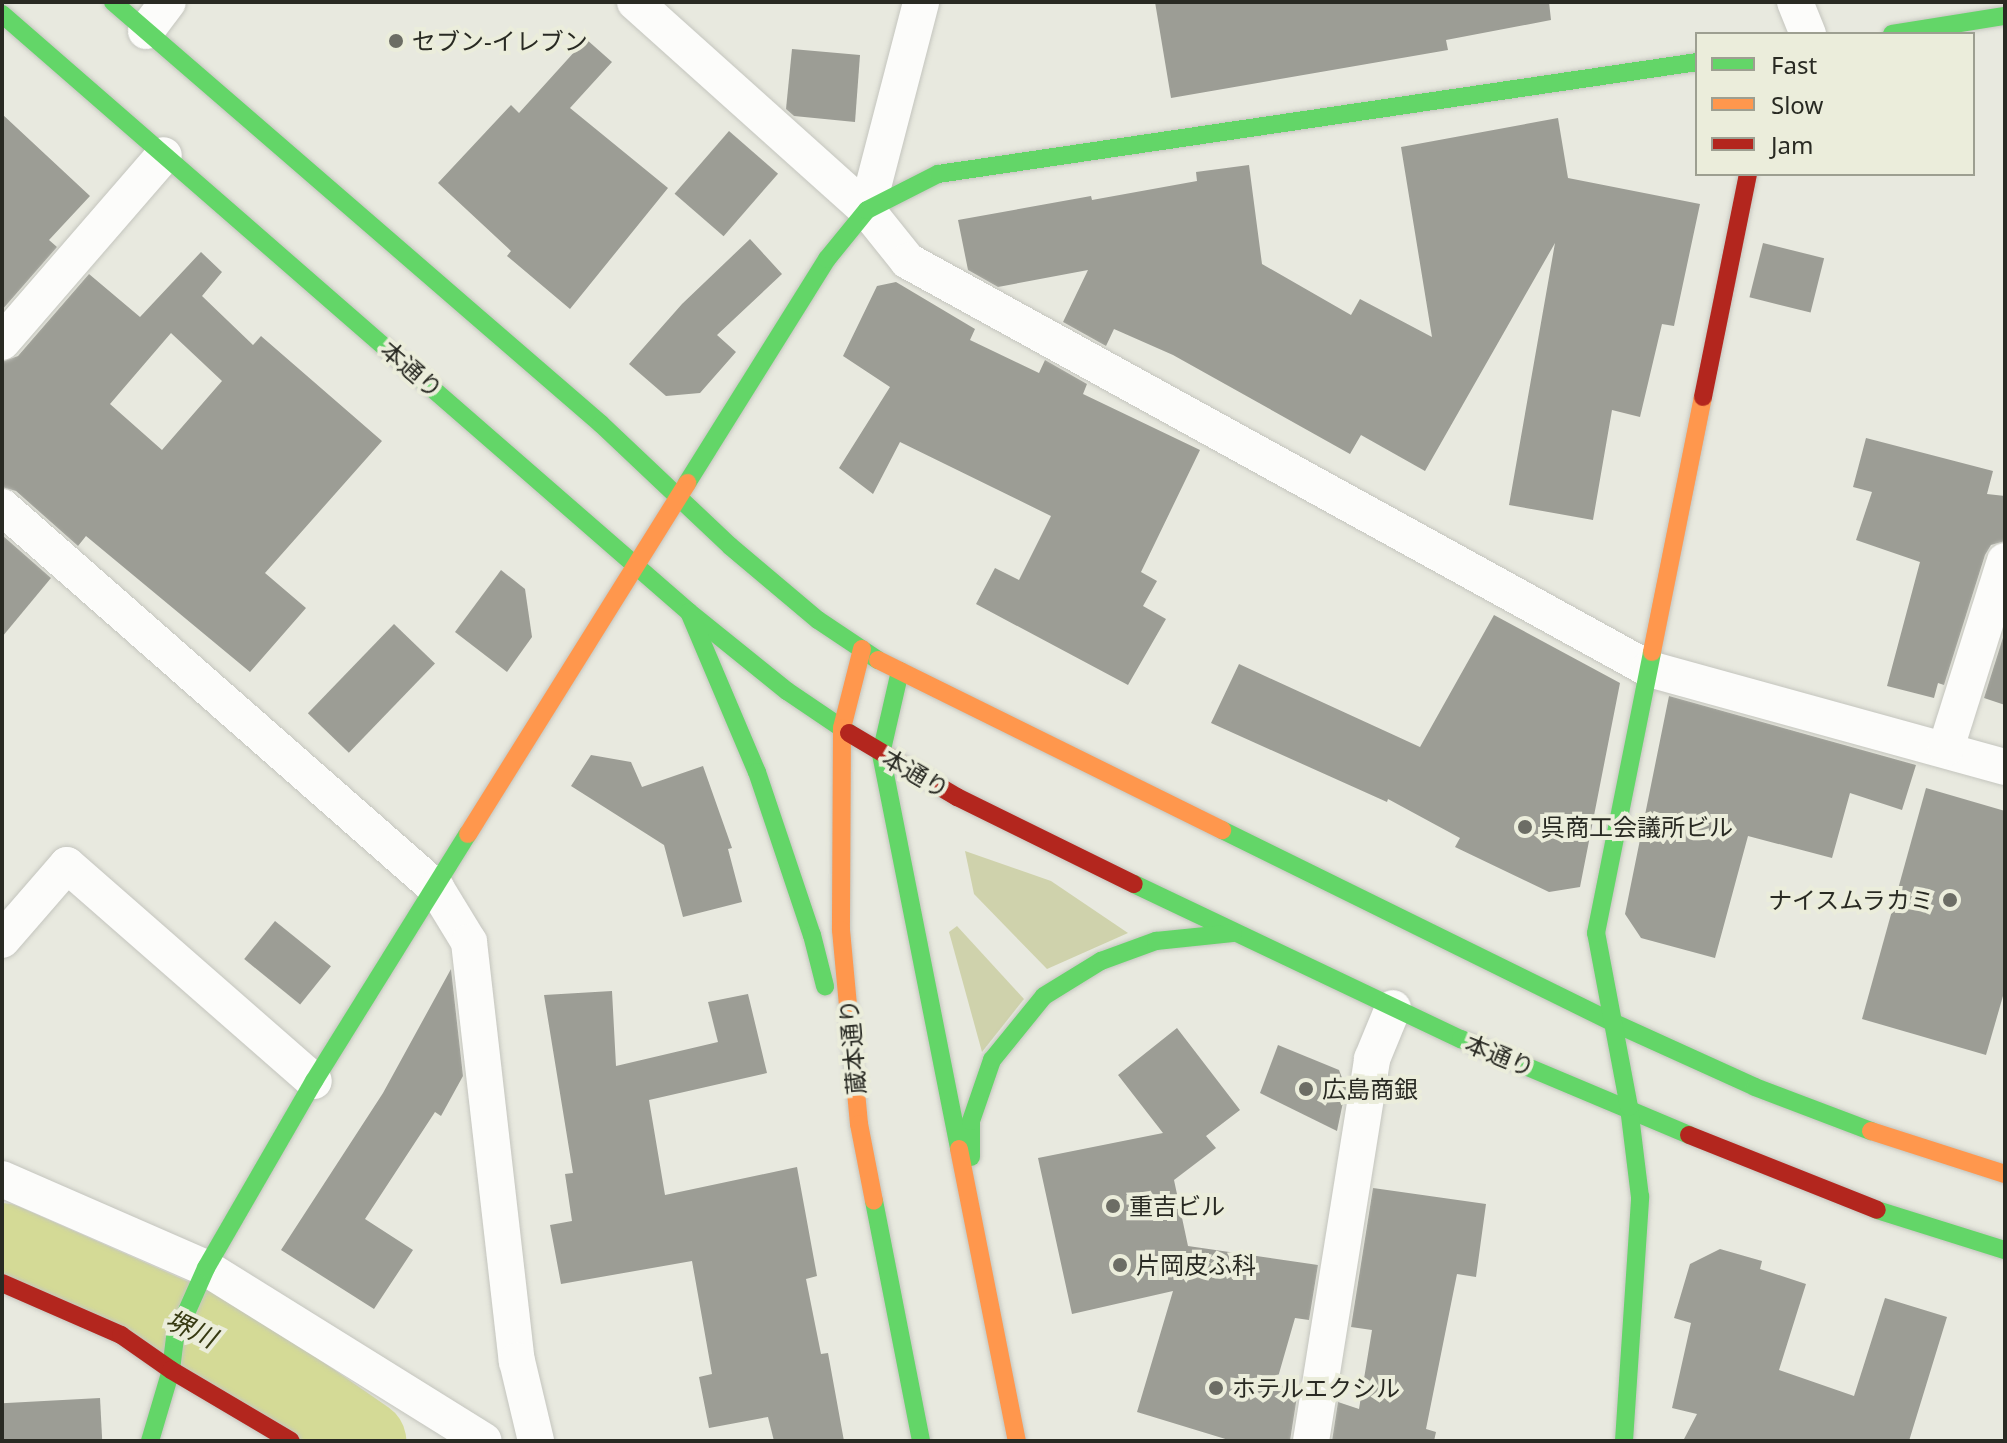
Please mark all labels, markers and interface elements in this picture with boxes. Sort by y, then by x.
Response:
place label: セブン-イレブン [412,27,588,55]
marker: セブン-イレブン [387,32,405,50]
legend [1695,32,1975,176]
text: Fast [1771,48,1817,81]
text: Slow [1771,88,1823,121]
text: Jam [1771,128,1813,161]
street label: 本通り [375,335,449,403]
street label: 本通り [878,743,954,803]
place label: 呉商工会議所ビル [1541,813,1733,841]
marker: 呉商工会議所ビル [1516,818,1534,836]
place label: ナイスムラカミ [1766,886,1934,914]
marker: ナイスムラカミ [1941,891,1959,909]
street label: 蔵本通り [833,998,871,1096]
street label: 本通り [1461,1028,1539,1082]
place label: 広島商銀 [1322,1075,1418,1103]
marker: 広島商銀 [1297,1080,1315,1098]
place label: 重吉ビル [1129,1192,1225,1220]
marker: 重吉ビル [1104,1197,1122,1215]
place label: 片岡皮ふ科 [1136,1251,1256,1279]
marker: 片岡皮ふ科 [1111,1256,1129,1274]
water label: 堺川 [161,1304,221,1354]
place label: ホテルエクシル [1232,1374,1400,1402]
marker: ホテルエクシル [1207,1379,1225,1397]

